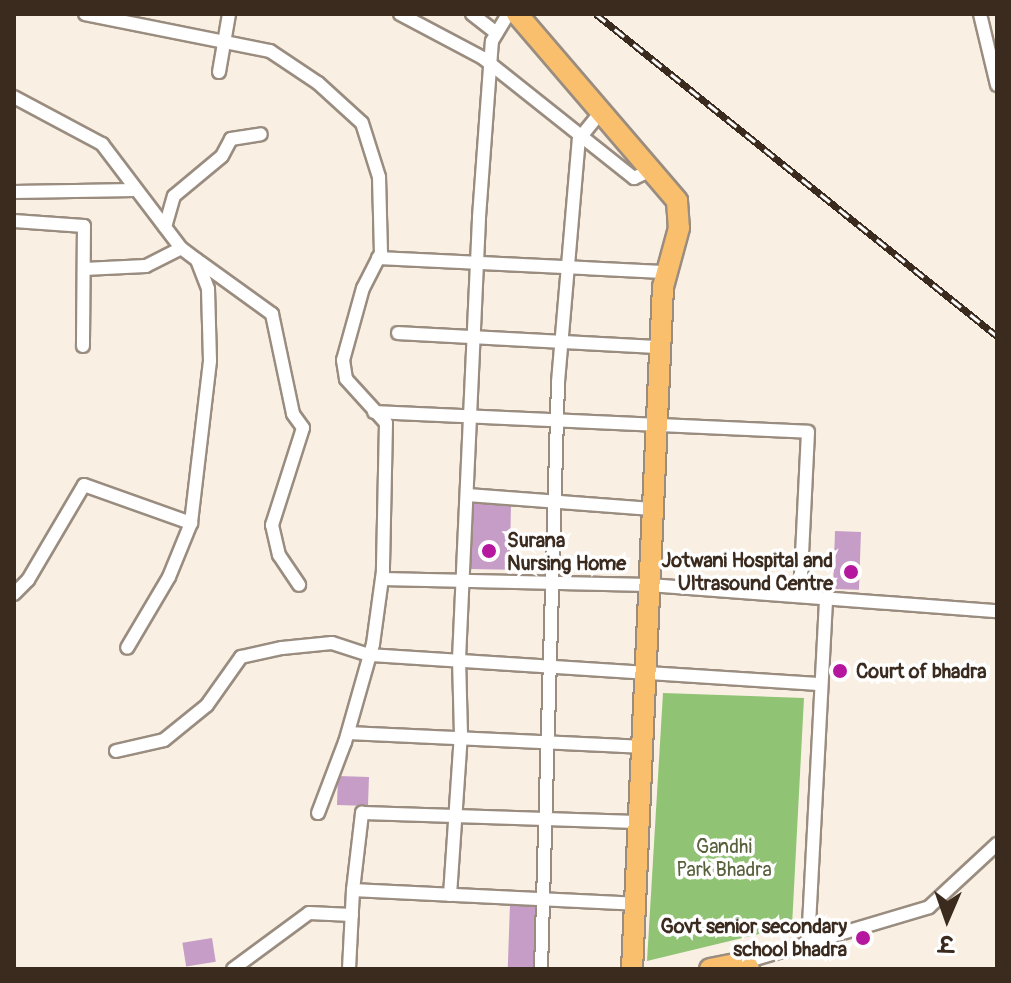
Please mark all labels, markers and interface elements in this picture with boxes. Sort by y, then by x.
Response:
place label: Surana Nursing Home [507,528,626,575]
marker: Surana Nursing Home [478,540,500,562]
place label: Jotwani Hospital and Ultrasound Centre [662,548,833,595]
marker: Jotwani Hospital and Ultrasound Centre [840,561,862,583]
place label: Court of bhadra [856,659,987,683]
marker: Court of bhadra [831,662,849,680]
park label: Gandhi Park Bhadra [676,834,772,881]
north arrow [907,879,987,959]
place label: Govt senior secondary school bhadra [661,914,847,961]
marker: Govt senior secondary school bhadra [854,929,872,947]
text: उ [938,929,954,957]

